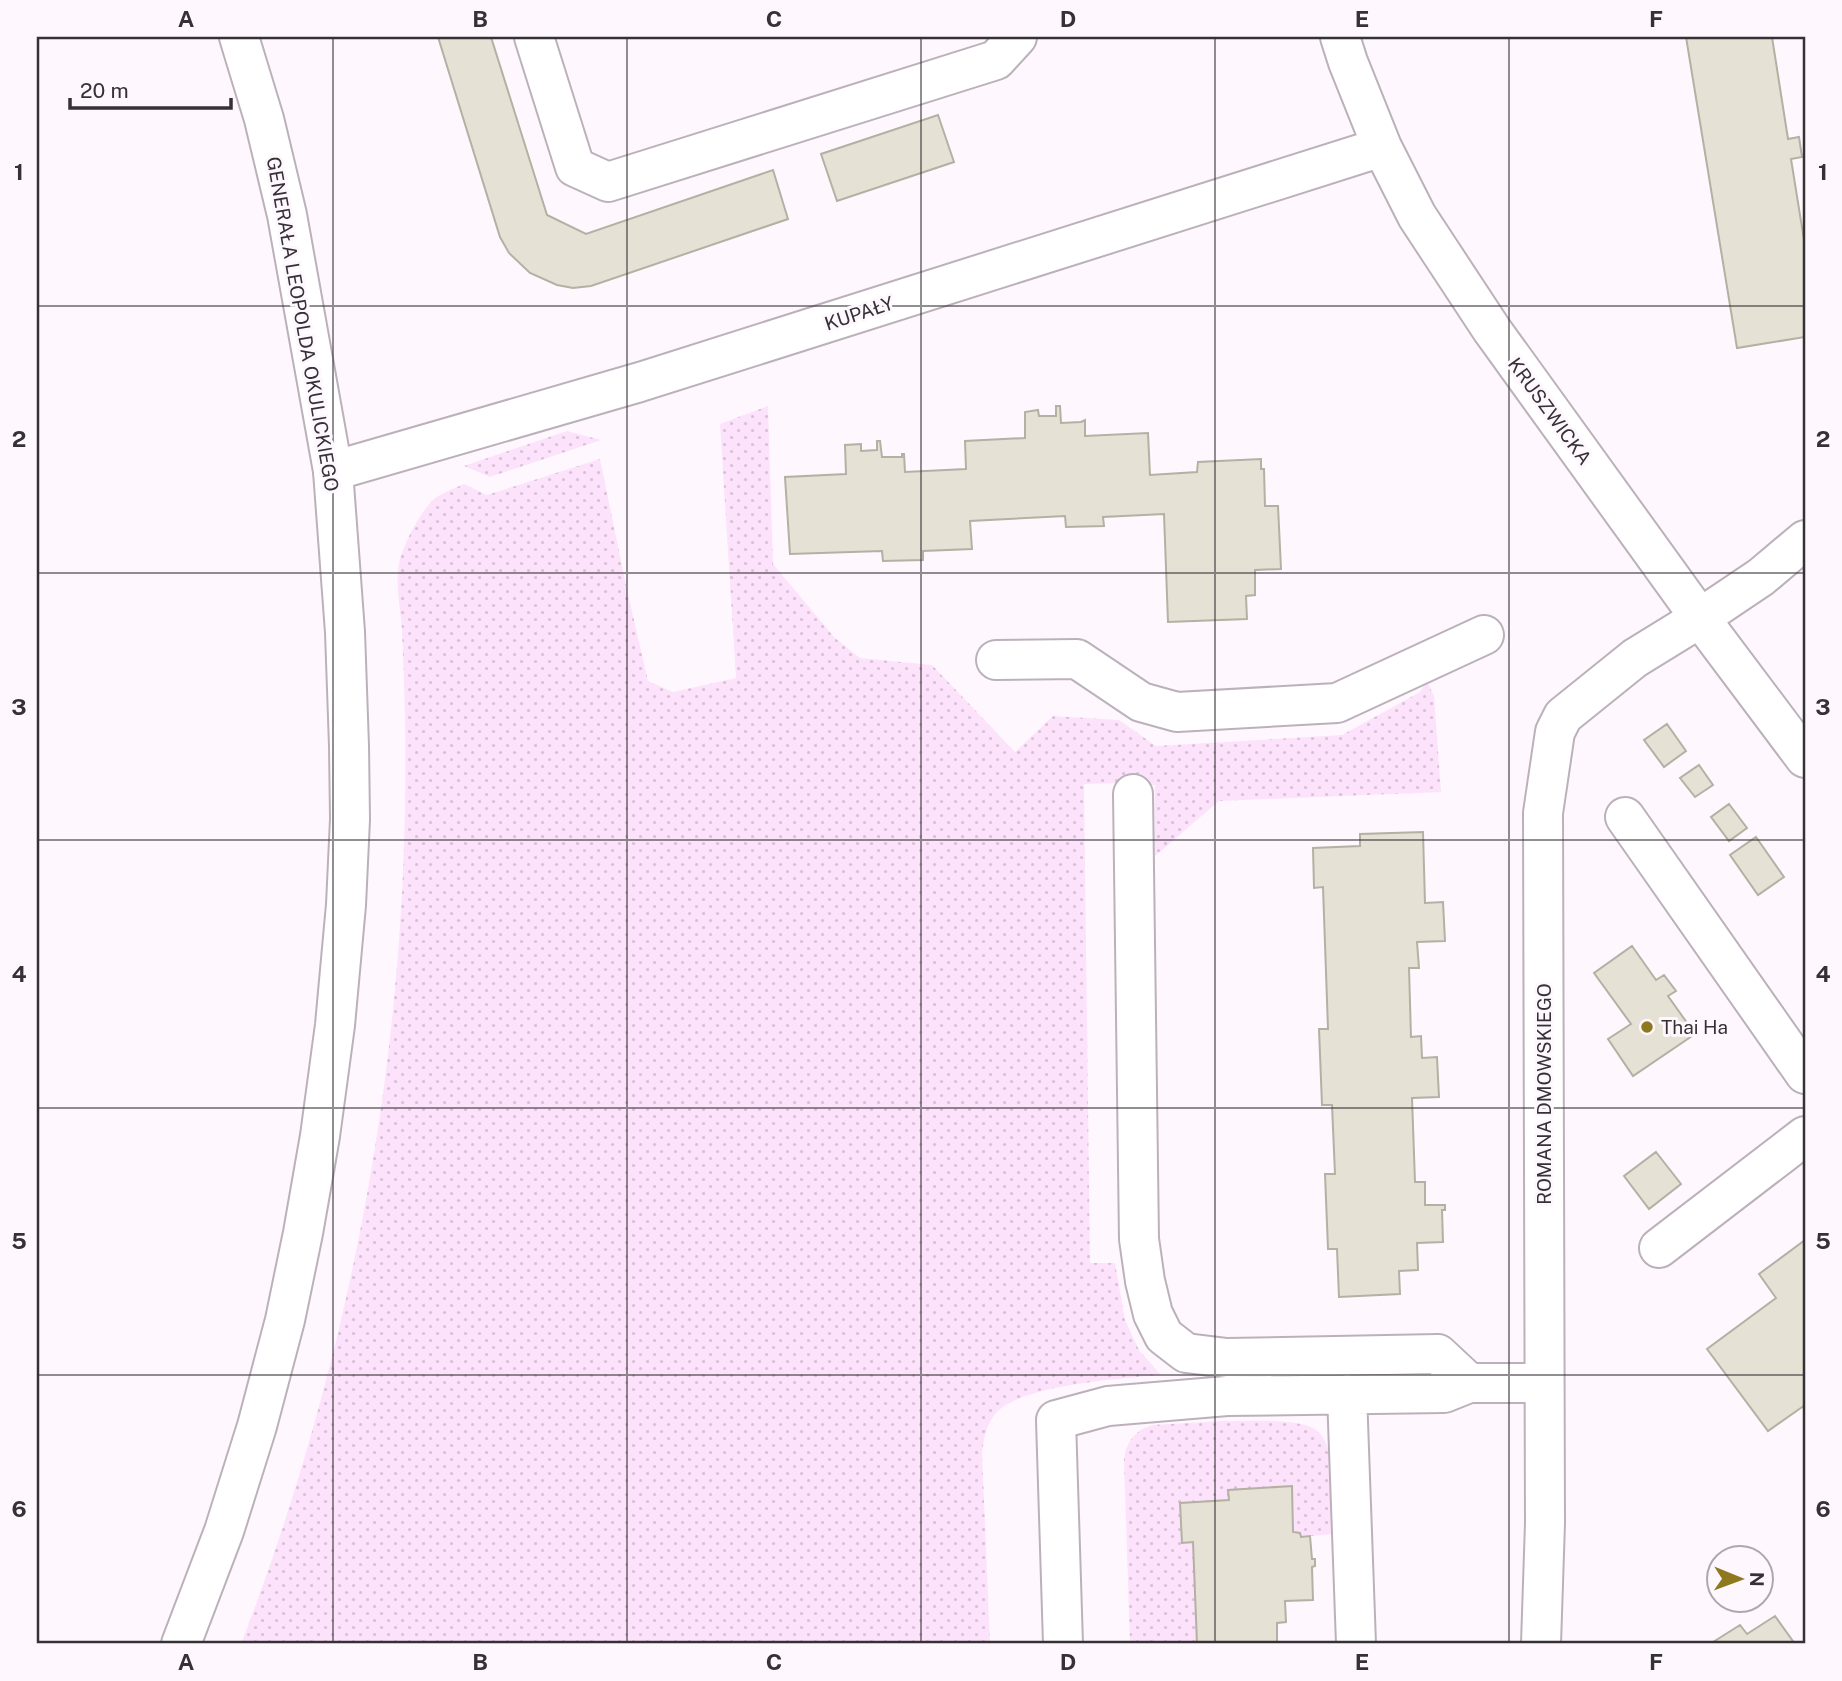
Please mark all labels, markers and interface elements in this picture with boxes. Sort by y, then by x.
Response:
text: A [178,5,195,32]
text: B [472,5,488,32]
text: C [766,5,782,32]
text: D [1060,5,1076,32]
text: E [1355,5,1369,32]
text: F [1649,5,1663,32]
scale bar [70,66,231,110]
text: 20 m [80,78,129,103]
street label: GENERAŁA LEOPOLDA OKULICKIEGO [263,155,343,493]
text: 1 [14,158,24,185]
text: 1 [1818,158,1828,185]
street label: KUPAŁY [822,291,897,334]
street label: KRUSZWICKA [1504,353,1596,469]
text: 2 [12,425,26,452]
text: 2 [1816,425,1830,452]
text: 3 [11,693,27,720]
text: 3 [1815,693,1831,720]
text: 4 [11,960,27,987]
text: 4 [1815,960,1831,987]
street label: ROMANA DMOWSKIEGO [1533,983,1555,1205]
place label: Thai Ha [1661,1016,1728,1038]
marker: Thai Ha [1639,1019,1655,1035]
text: 5 [11,1227,27,1254]
text: 5 [1815,1227,1831,1254]
text: 6 [11,1495,27,1522]
text: 6 [1815,1495,1831,1522]
north arrow [1706,1544,1776,1614]
text: N [1746,1572,1768,1587]
text: A [178,1648,195,1675]
text: B [472,1648,488,1675]
text: C [766,1648,782,1675]
text: D [1060,1648,1076,1675]
text: E [1355,1648,1369,1675]
text: F [1649,1648,1663,1675]

